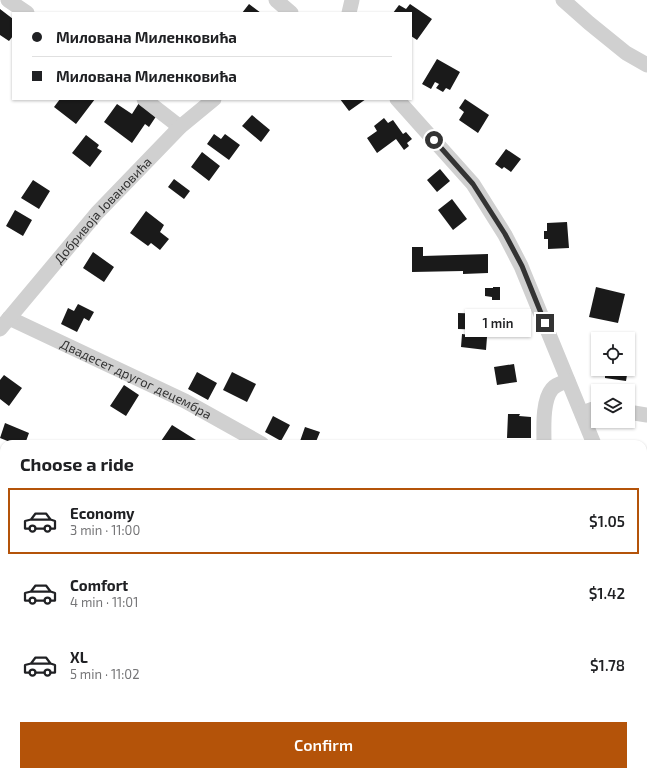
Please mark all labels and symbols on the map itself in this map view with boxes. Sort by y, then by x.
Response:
route start [425,131,443,149]
street label: Добривоја Јовановића [50,154,155,267]
callout: 1 min [465,309,531,337]
route end [536,314,554,332]
street label: Двадесет другог децембра [58,336,215,422]

